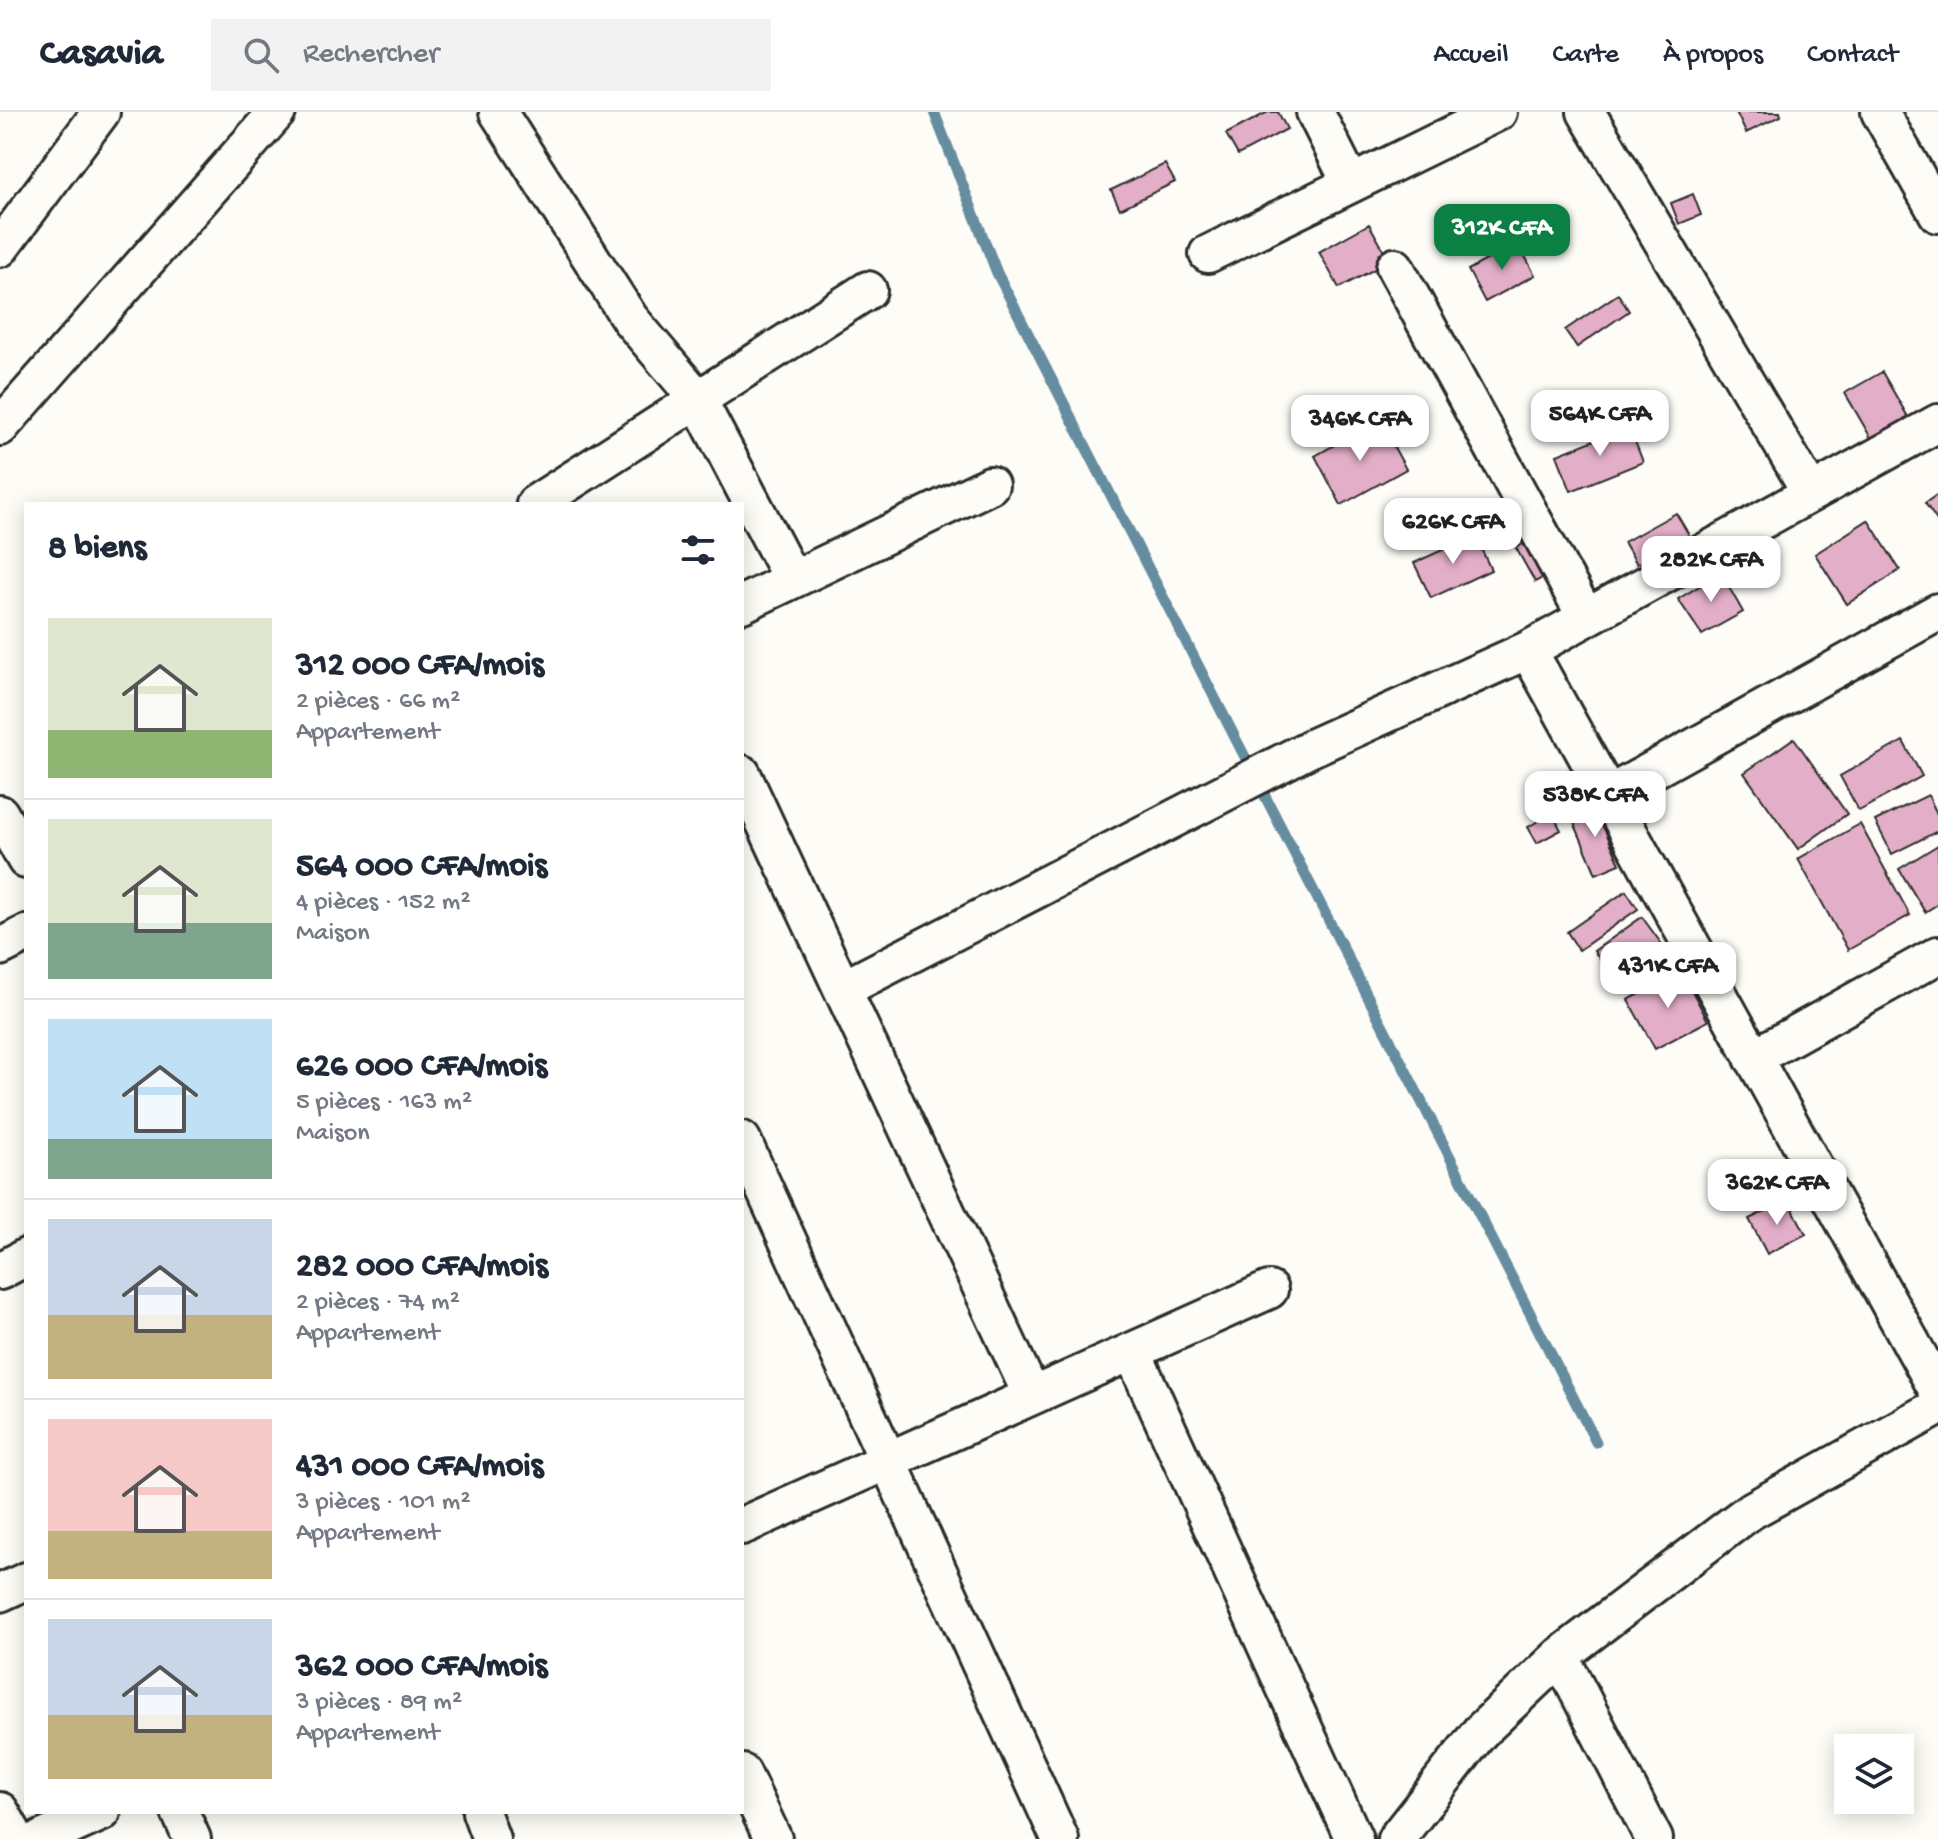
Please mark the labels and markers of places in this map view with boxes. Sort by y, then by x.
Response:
pin: 312K CFA [1419,204,1585,272]
pin: 564K CFA [1517,390,1683,458]
pin: 346K CFA [1277,395,1443,463]
pin: 626K CFA [1370,498,1536,566]
pin: 282K CFA [1628,536,1794,604]
pin: 538K CFA [1512,771,1678,839]
pin: 431K CFA [1585,942,1751,1010]
pin: 362K CFA [1694,1159,1860,1227]

